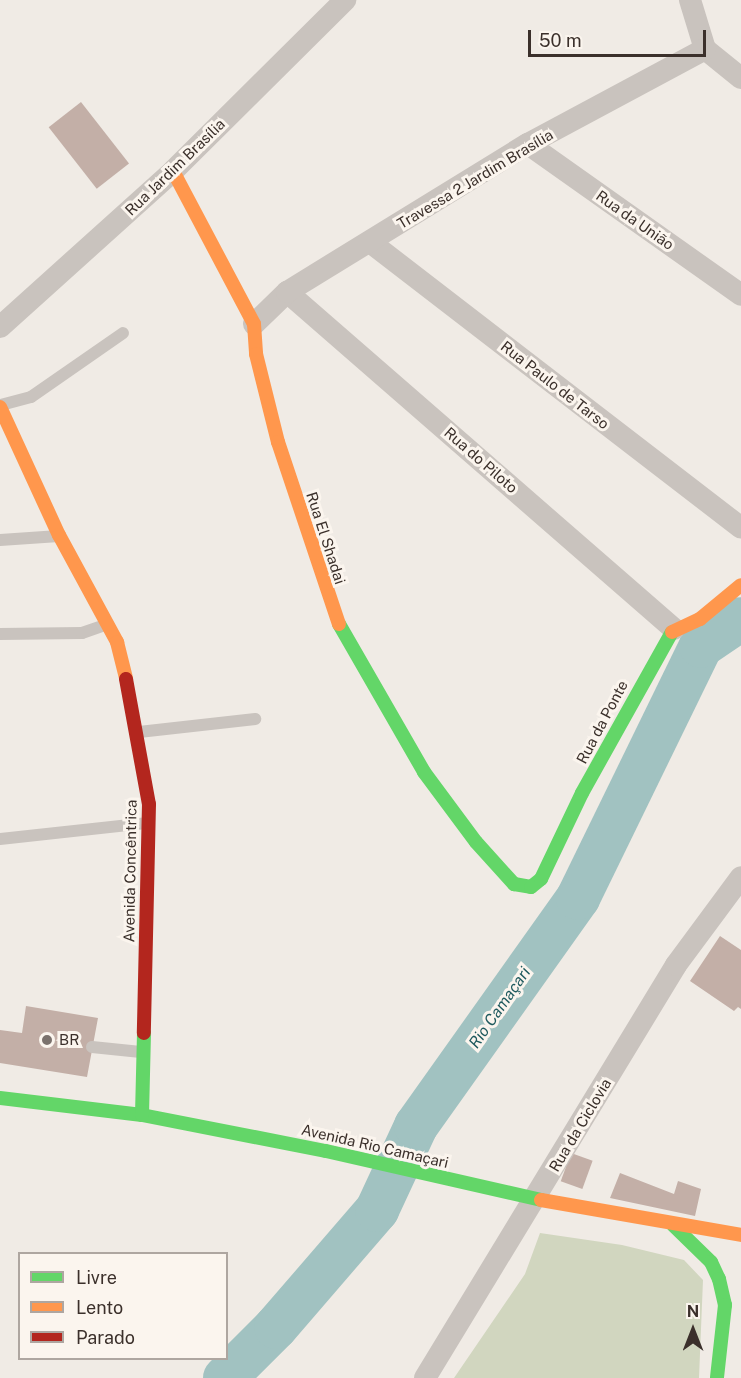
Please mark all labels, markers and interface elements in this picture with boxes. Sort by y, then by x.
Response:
scale bar [531,18,710,56]
text: 50 m [539,30,582,51]
street label: Rua Jardim Brasília [121,115,229,219]
street label: Travessa 2 Jardim Brasília [394,125,556,233]
street label: Rua da União [592,186,678,254]
street label: Rua Paulo de Tarso [497,337,613,433]
street label: Rua do Piloto [441,423,521,497]
street label: Rua El Shadai [303,490,349,586]
street label: Rua da Ponte [572,677,632,767]
street label: Avenida Concêntrica [120,799,140,943]
water label: Rio Camaçari [465,964,535,1052]
place label: BR [59,1031,79,1049]
marker: BR [40,1033,54,1047]
street label: Rua da Ciclovia [545,1075,615,1175]
street label: Avenida Rio Camaçari [300,1120,450,1172]
legend [18,1252,228,1360]
text: Livre [76,1267,117,1288]
text: Lento [76,1297,123,1318]
north arrow [663,1300,723,1360]
text: N [687,1302,699,1321]
text: Parado [76,1327,135,1348]

